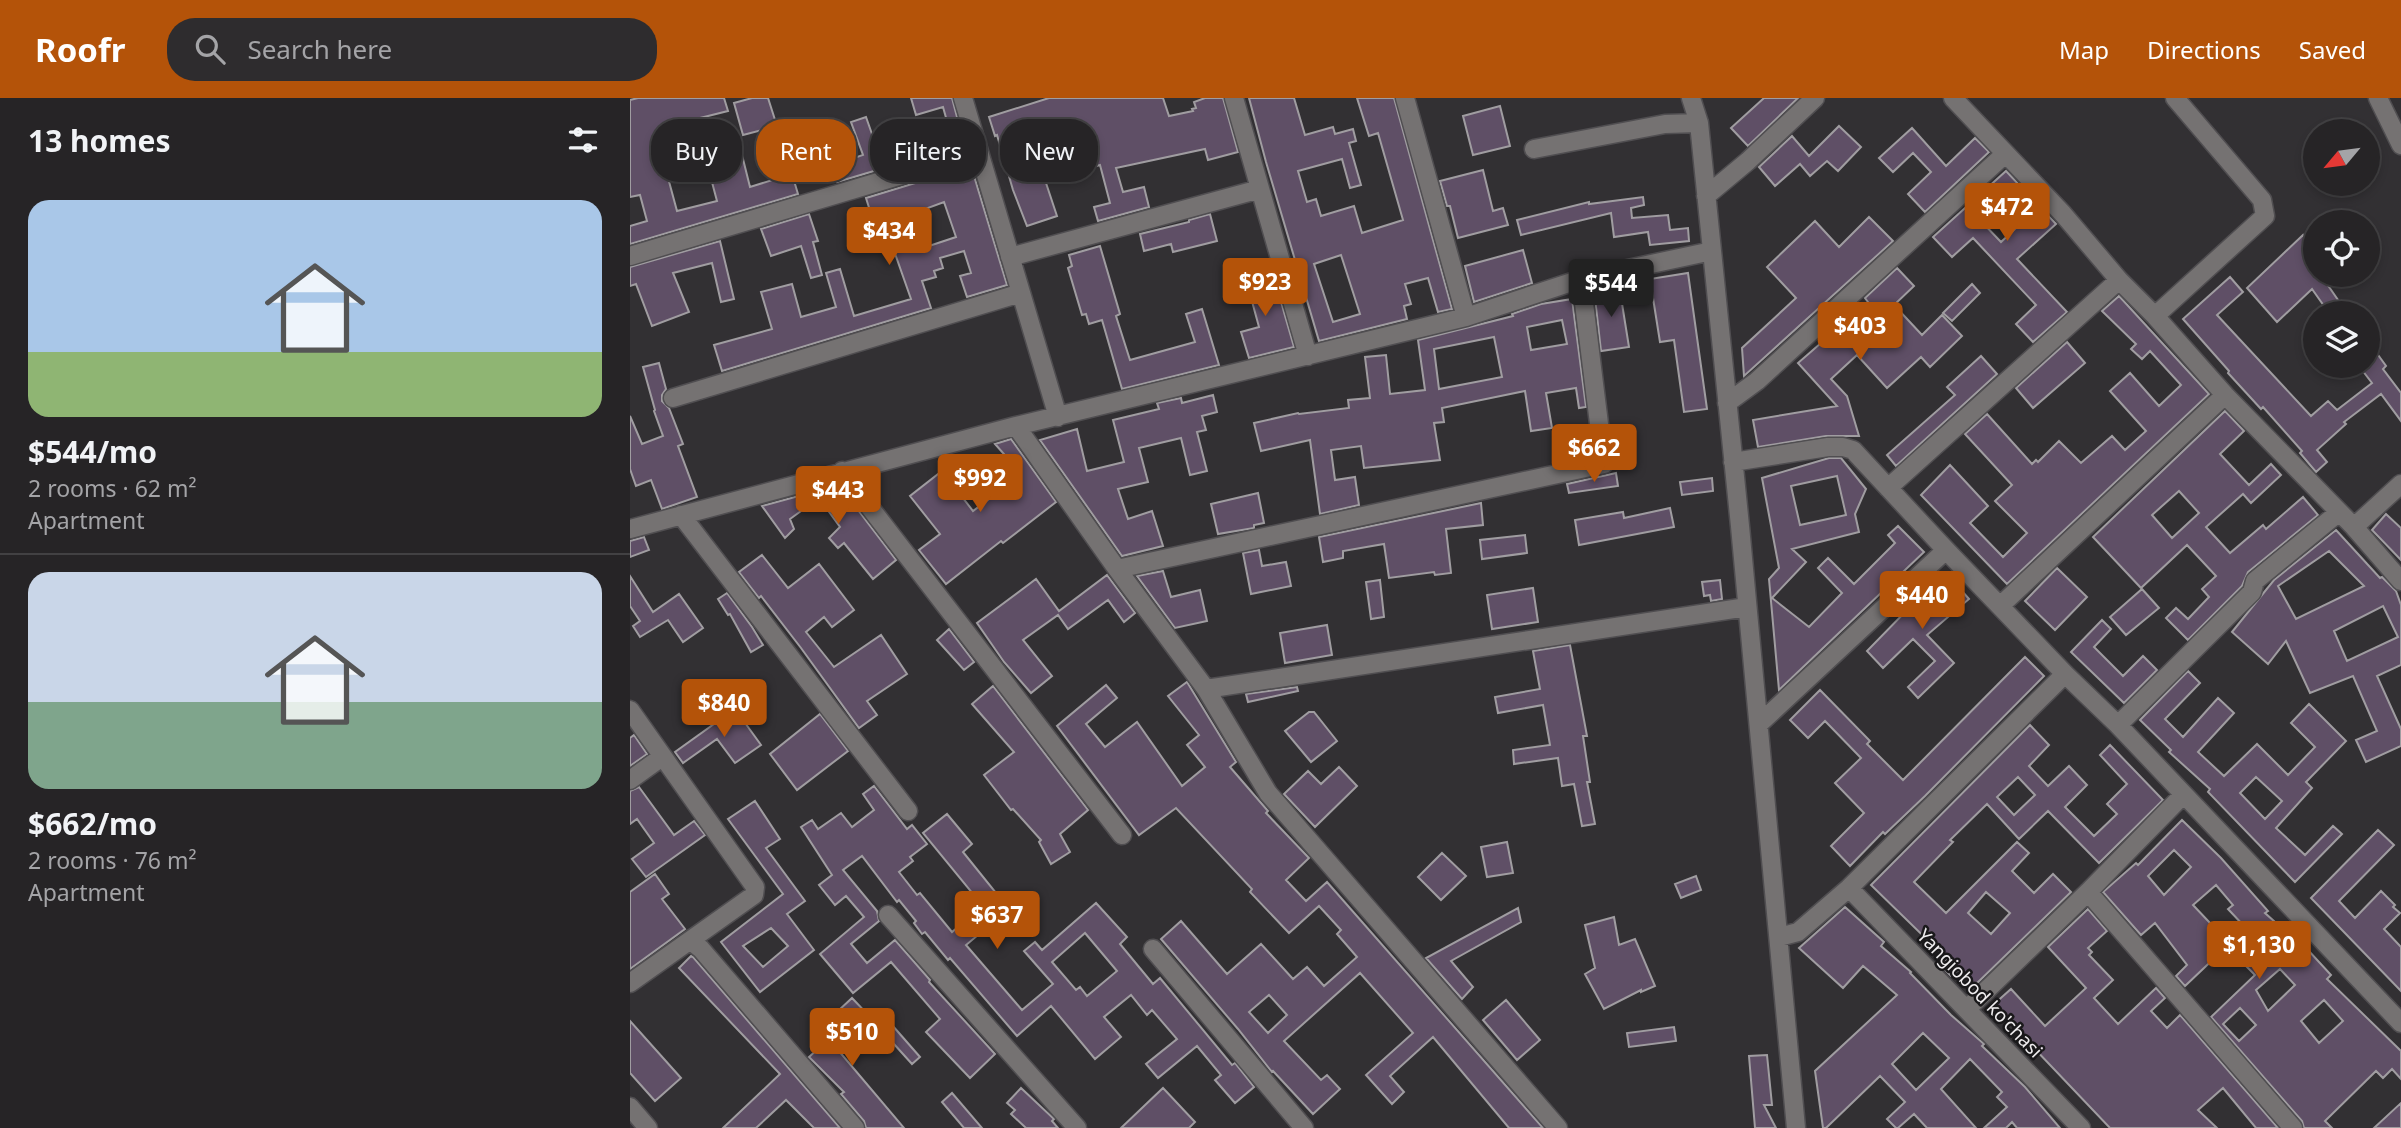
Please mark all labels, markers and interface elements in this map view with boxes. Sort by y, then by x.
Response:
search box [167,18,657,81]
text: Roofr [35,27,125,72]
icon: search [191,30,229,68]
text: Search here [247,31,392,67]
text: Map [2059,33,2109,66]
text: Directions [2147,33,2261,66]
text: Saved [2299,33,2366,66]
chip: Buy [651,119,742,182]
chip: Rent [756,119,856,182]
chip: Filters [870,119,986,182]
chip: New [1000,119,1098,182]
north arrow [2303,119,2380,196]
map controls [2303,119,2380,378]
text: 13 homes [28,120,171,161]
icon: filters [564,121,602,159]
pin: $472 [1966,184,2048,243]
text: $472 [1981,190,2033,222]
pin: $434 [848,208,930,267]
button: locate [2303,210,2380,287]
text: $434 [863,214,915,246]
icon: home [252,245,378,371]
pin: $923 [1224,258,1306,318]
pin: $544 [1570,260,1652,319]
text: $923 [1239,265,1291,297]
text: $544 [1585,266,1637,298]
button: layers [2303,301,2380,378]
pin: $403 [1819,302,1901,362]
text: $403 [1834,309,1886,341]
pin: $662 [1553,424,1635,484]
text: $544/mo [28,431,157,472]
text: $662 [1568,431,1620,463]
pin: $992 [939,454,1021,514]
text: $992 [954,461,1006,493]
pin: $443 [797,466,879,526]
text: 2 rooms · 62 m² [28,472,197,504]
text: $443 [812,473,864,505]
text: Apartment [28,504,145,536]
pin: $440 [1881,572,1963,631]
text: $440 [1896,578,1948,610]
icon: home [252,617,378,743]
pin: $840 [683,680,765,739]
text: $840 [698,686,750,718]
text: $662/mo [28,803,157,844]
text: 2 rooms · 76 m² [28,844,197,876]
text: Apartment [28,876,145,908]
pin: $637 [956,892,1038,951]
text: $637 [971,898,1023,930]
pin: $1,130 [2202,922,2316,981]
street label: Yangiobod ko'chasi [1912,923,2048,1063]
text: $1,130 [2223,928,2295,960]
pin: $510 [811,1009,893,1068]
text: $510 [826,1015,878,1047]

